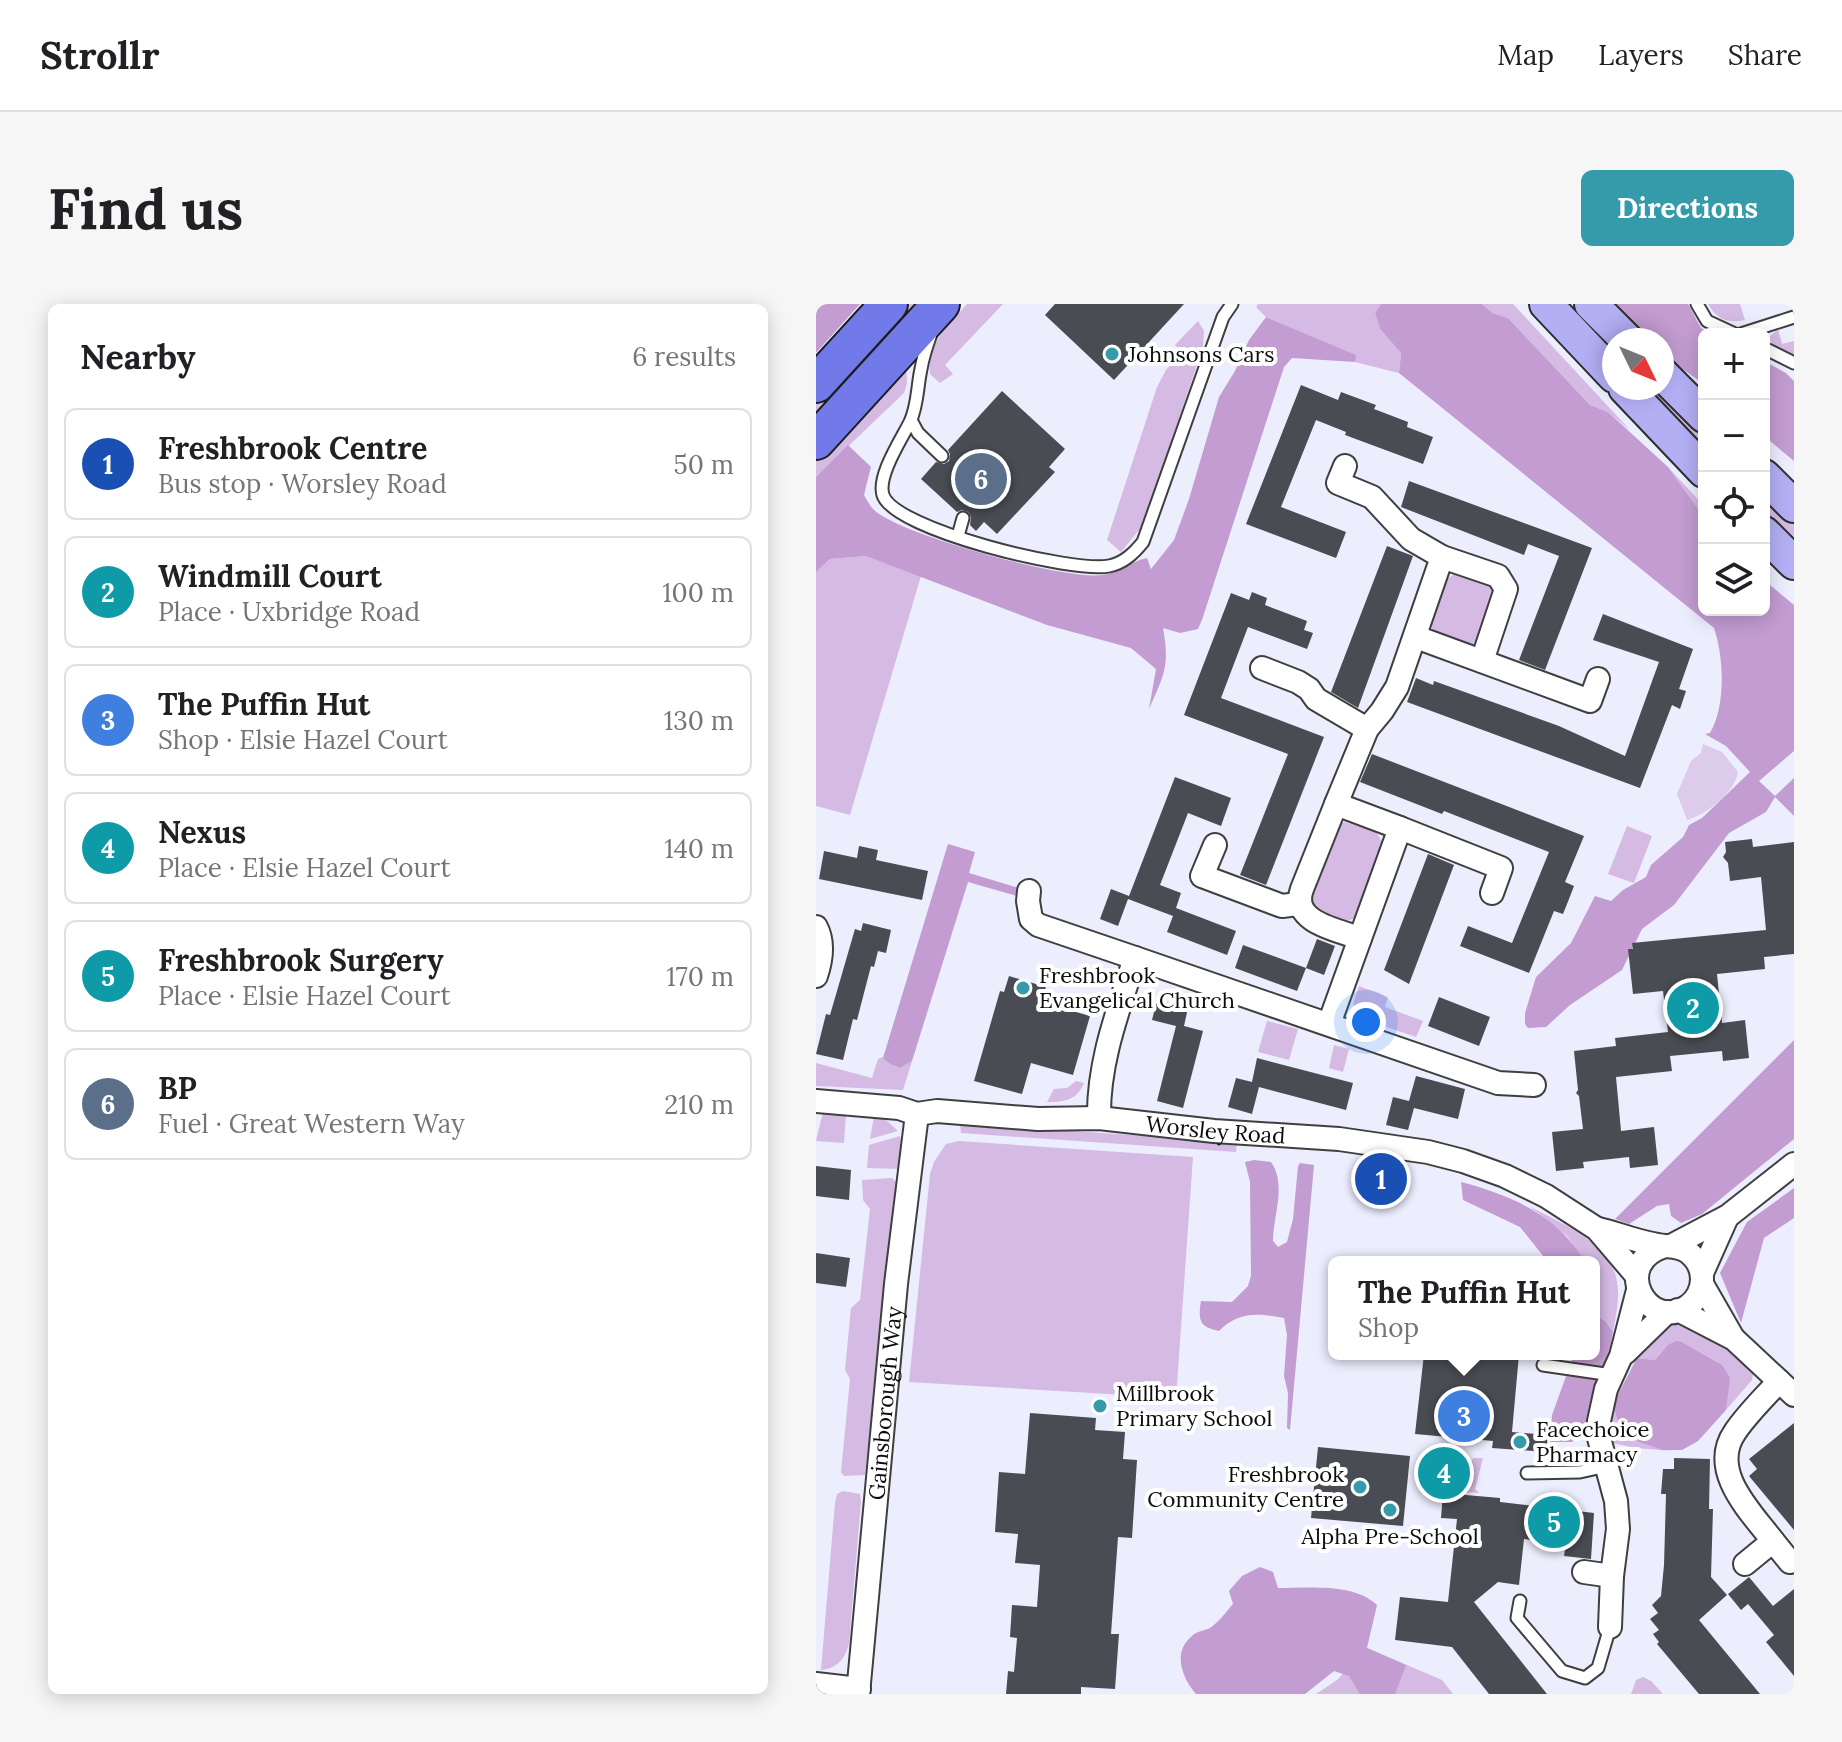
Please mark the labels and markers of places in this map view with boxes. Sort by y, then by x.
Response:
place label: Johnsons Cars [1127,340,1274,368]
marker: Johnsons Cars [1103,345,1121,363]
pin: 6 [955,449,1007,509]
place label: Freshbrook Evangelical Church [1039,961,1235,1014]
pin: 2 [1667,978,1719,1038]
marker: Freshbrook Evangelical Church [1014,979,1032,997]
pin: 1 [1355,1149,1407,1209]
place label: Millbrook Primary School [1116,1379,1272,1432]
pin: 3 [1438,1386,1490,1446]
marker: Millbrook Primary School [1091,1397,1109,1415]
place label: Facechoice Pharmacy [1536,1415,1649,1468]
marker: Facechoice Pharmacy [1511,1433,1529,1451]
pin: 4 [1418,1443,1470,1503]
place label: Freshbrook Community Centre [1147,1460,1344,1513]
marker: Freshbrook Community Centre [1351,1478,1369,1496]
pin: 5 [1528,1492,1580,1552]
marker: Alpha Pre-School [1381,1501,1399,1519]
place label: Alpha Pre-School [1300,1522,1479,1550]

